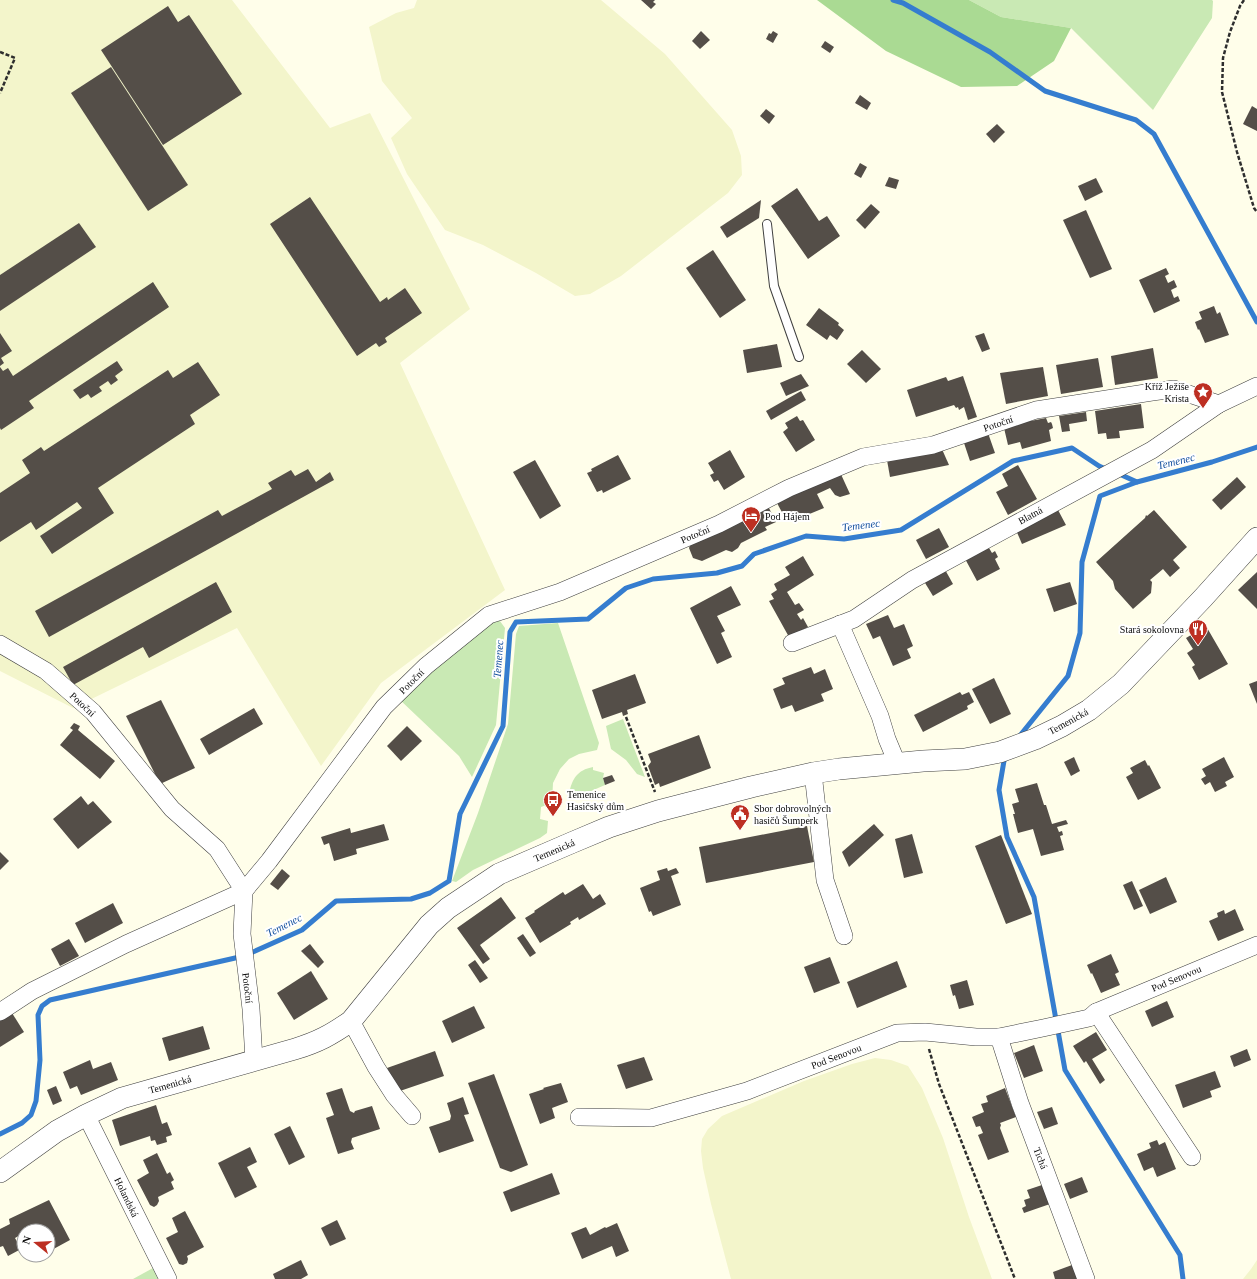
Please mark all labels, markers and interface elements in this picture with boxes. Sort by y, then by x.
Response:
place label: Kříž Ježíše Krista [1145,381,1190,404]
place icon: Kříž Ježíše Krista [1192,381,1214,409]
street label: Potoční [982,413,1015,434]
water label: Temenec [1156,451,1196,471]
street label: Blatná [1016,504,1045,527]
hotel icon: Pod Hájem [740,505,762,533]
place label: Pod Hájem [765,511,810,522]
water label: Temenec [841,517,881,533]
street label: Potoční [679,523,712,545]
restaurant icon: Stará sokolovna [1187,618,1209,646]
place label: Stará sokolovna [1120,624,1185,635]
water label: Temenec [491,639,505,678]
street label: Potoční [397,667,426,696]
street label: Potoční [68,690,98,719]
street label: Temenická [1046,706,1091,737]
bus stop icon: Temenice Hasičský dům [542,789,564,817]
place label: Temenice Hasičský dům [567,789,624,812]
public building icon: Sbor dobrovolných hasičů Šumperk [729,803,751,831]
place label: Sbor dobrovolných hasičů Šumperk [754,803,831,826]
street label: Temenická [532,837,577,864]
water label: Temenec [264,911,304,939]
street label: Pod Senovou [1150,963,1203,994]
street label: Potoční [240,972,255,1004]
street label: Pod Senovou [809,1042,863,1071]
street label: Temenická [148,1073,193,1096]
street label: Tichá [1031,1146,1050,1171]
street label: Holandská [112,1176,141,1219]
north arrow [16,1223,56,1263]
text: N [20,1234,33,1246]

